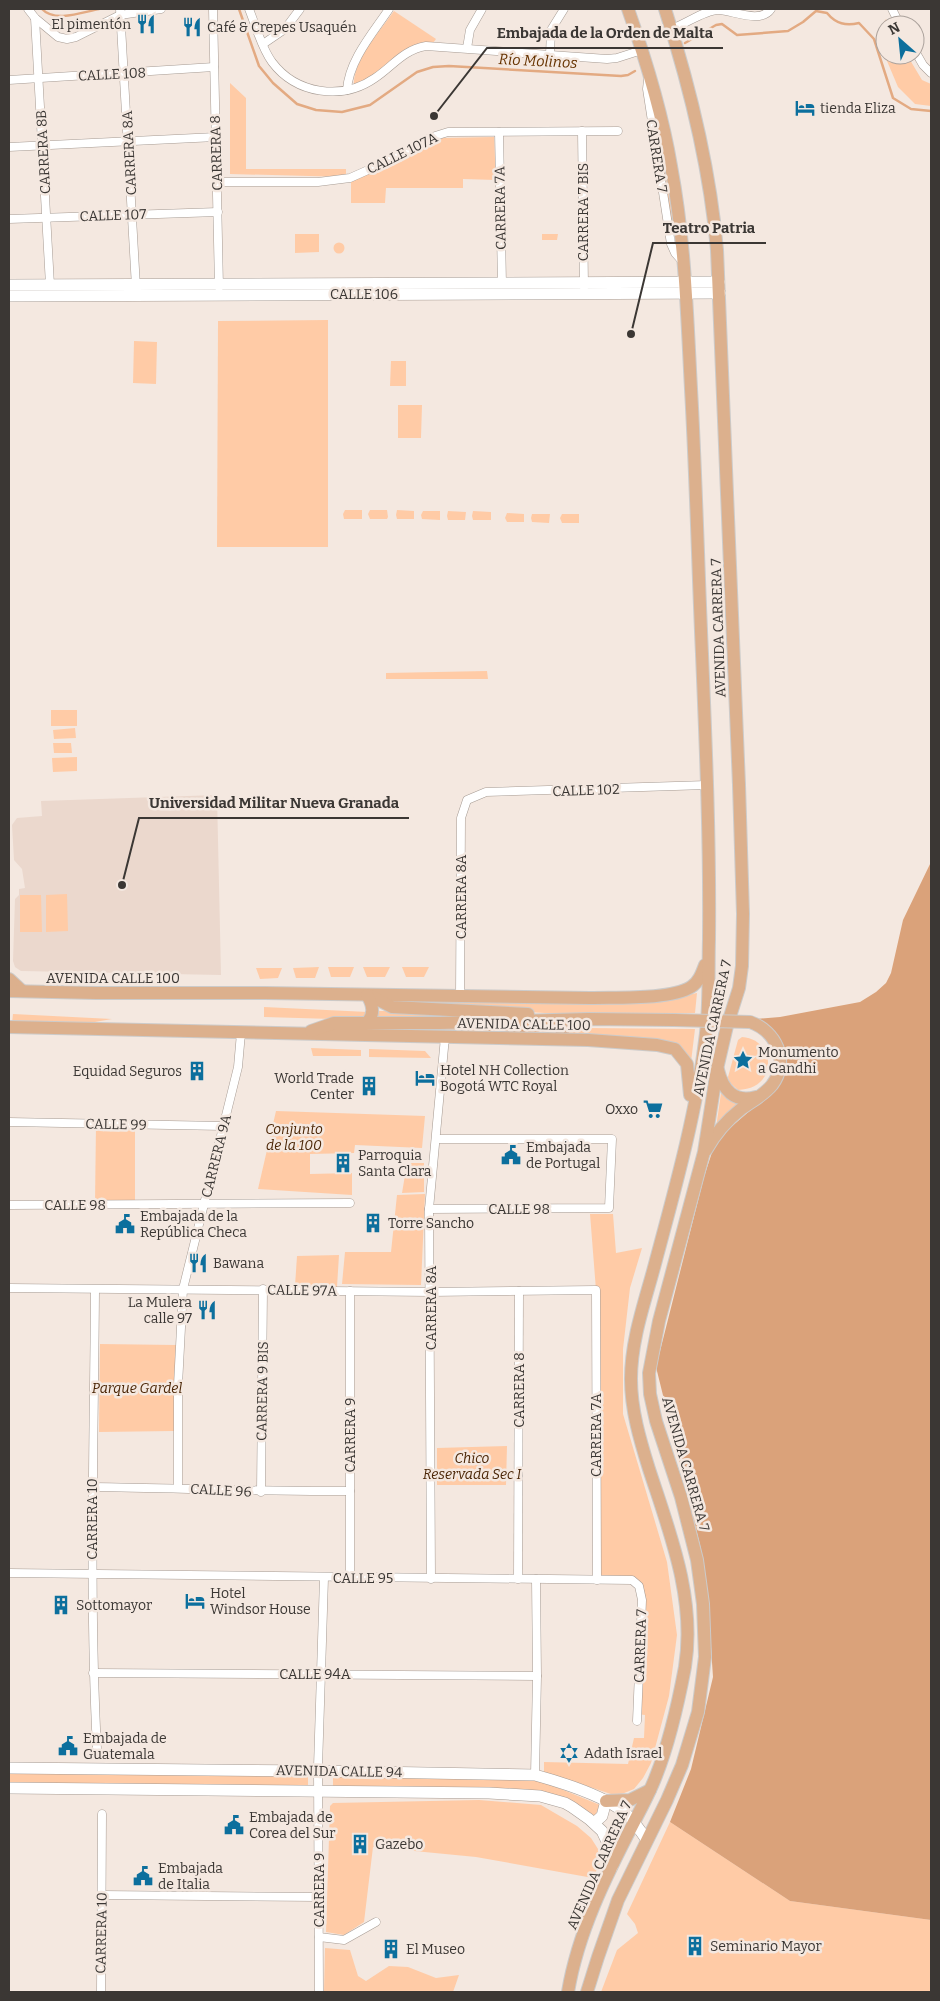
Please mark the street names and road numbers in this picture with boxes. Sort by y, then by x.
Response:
street label: CALLE 108 [78,64,146,85]
street label: CARRERA 8B [33,110,54,194]
street label: CARRERA 8A [119,110,140,196]
street label: CARRERA 8 [207,115,226,191]
street label: CARRERA 7 [642,118,671,194]
street label: CALLE 107A [364,129,440,178]
street label: CARRERA 7 BIS [575,163,592,261]
street label: CARRERA 7A [491,166,510,250]
street label: CALLE 107 [79,206,147,225]
street label: CALLE 106 [330,286,398,303]
street label: AVENIDA CARRERA 7 [708,558,729,698]
street label: CALLE 102 [552,781,620,800]
street label: CARRERA 8A [453,855,470,939]
street label: AVENIDA CARRERA 7 [690,958,735,1098]
street label: AVENIDA CALLE 100 [46,970,180,987]
street label: AVENIDA CALLE 100 [457,1015,591,1034]
street label: CARRERA 9A [198,1113,235,1199]
street label: CALLE 99 [85,1115,147,1134]
street label: CALLE 98 [44,1197,106,1214]
street label: CALLE 98 [488,1201,550,1218]
street label: CARRERA 8A [423,1266,440,1350]
street label: CALLE 97A [267,1281,337,1300]
street label: CARRERA 9 BIS [253,1341,272,1441]
street label: CARRERA 8 [511,1352,528,1428]
street label: CARRERA 7A [588,1393,605,1477]
street label: AVENIDA CARRERA 7 [658,1395,713,1533]
street label: CARRERA 9 [342,1397,359,1473]
street label: CARRERA 10 [84,1478,101,1560]
street label: CALLE 96 [190,1480,252,1501]
street label: CALLE 95 [333,1570,393,1587]
street label: CARRERA 7 [631,1609,650,1683]
street label: CALLE 94A [279,1666,351,1683]
street label: AVENIDA CALLE 94 [276,1762,402,1781]
street label: AVENIDA CARRERA 7 [563,1798,636,1932]
street label: CARRERA 9 [311,1852,328,1928]
street label: CARRERA 10 [92,1892,111,1974]

